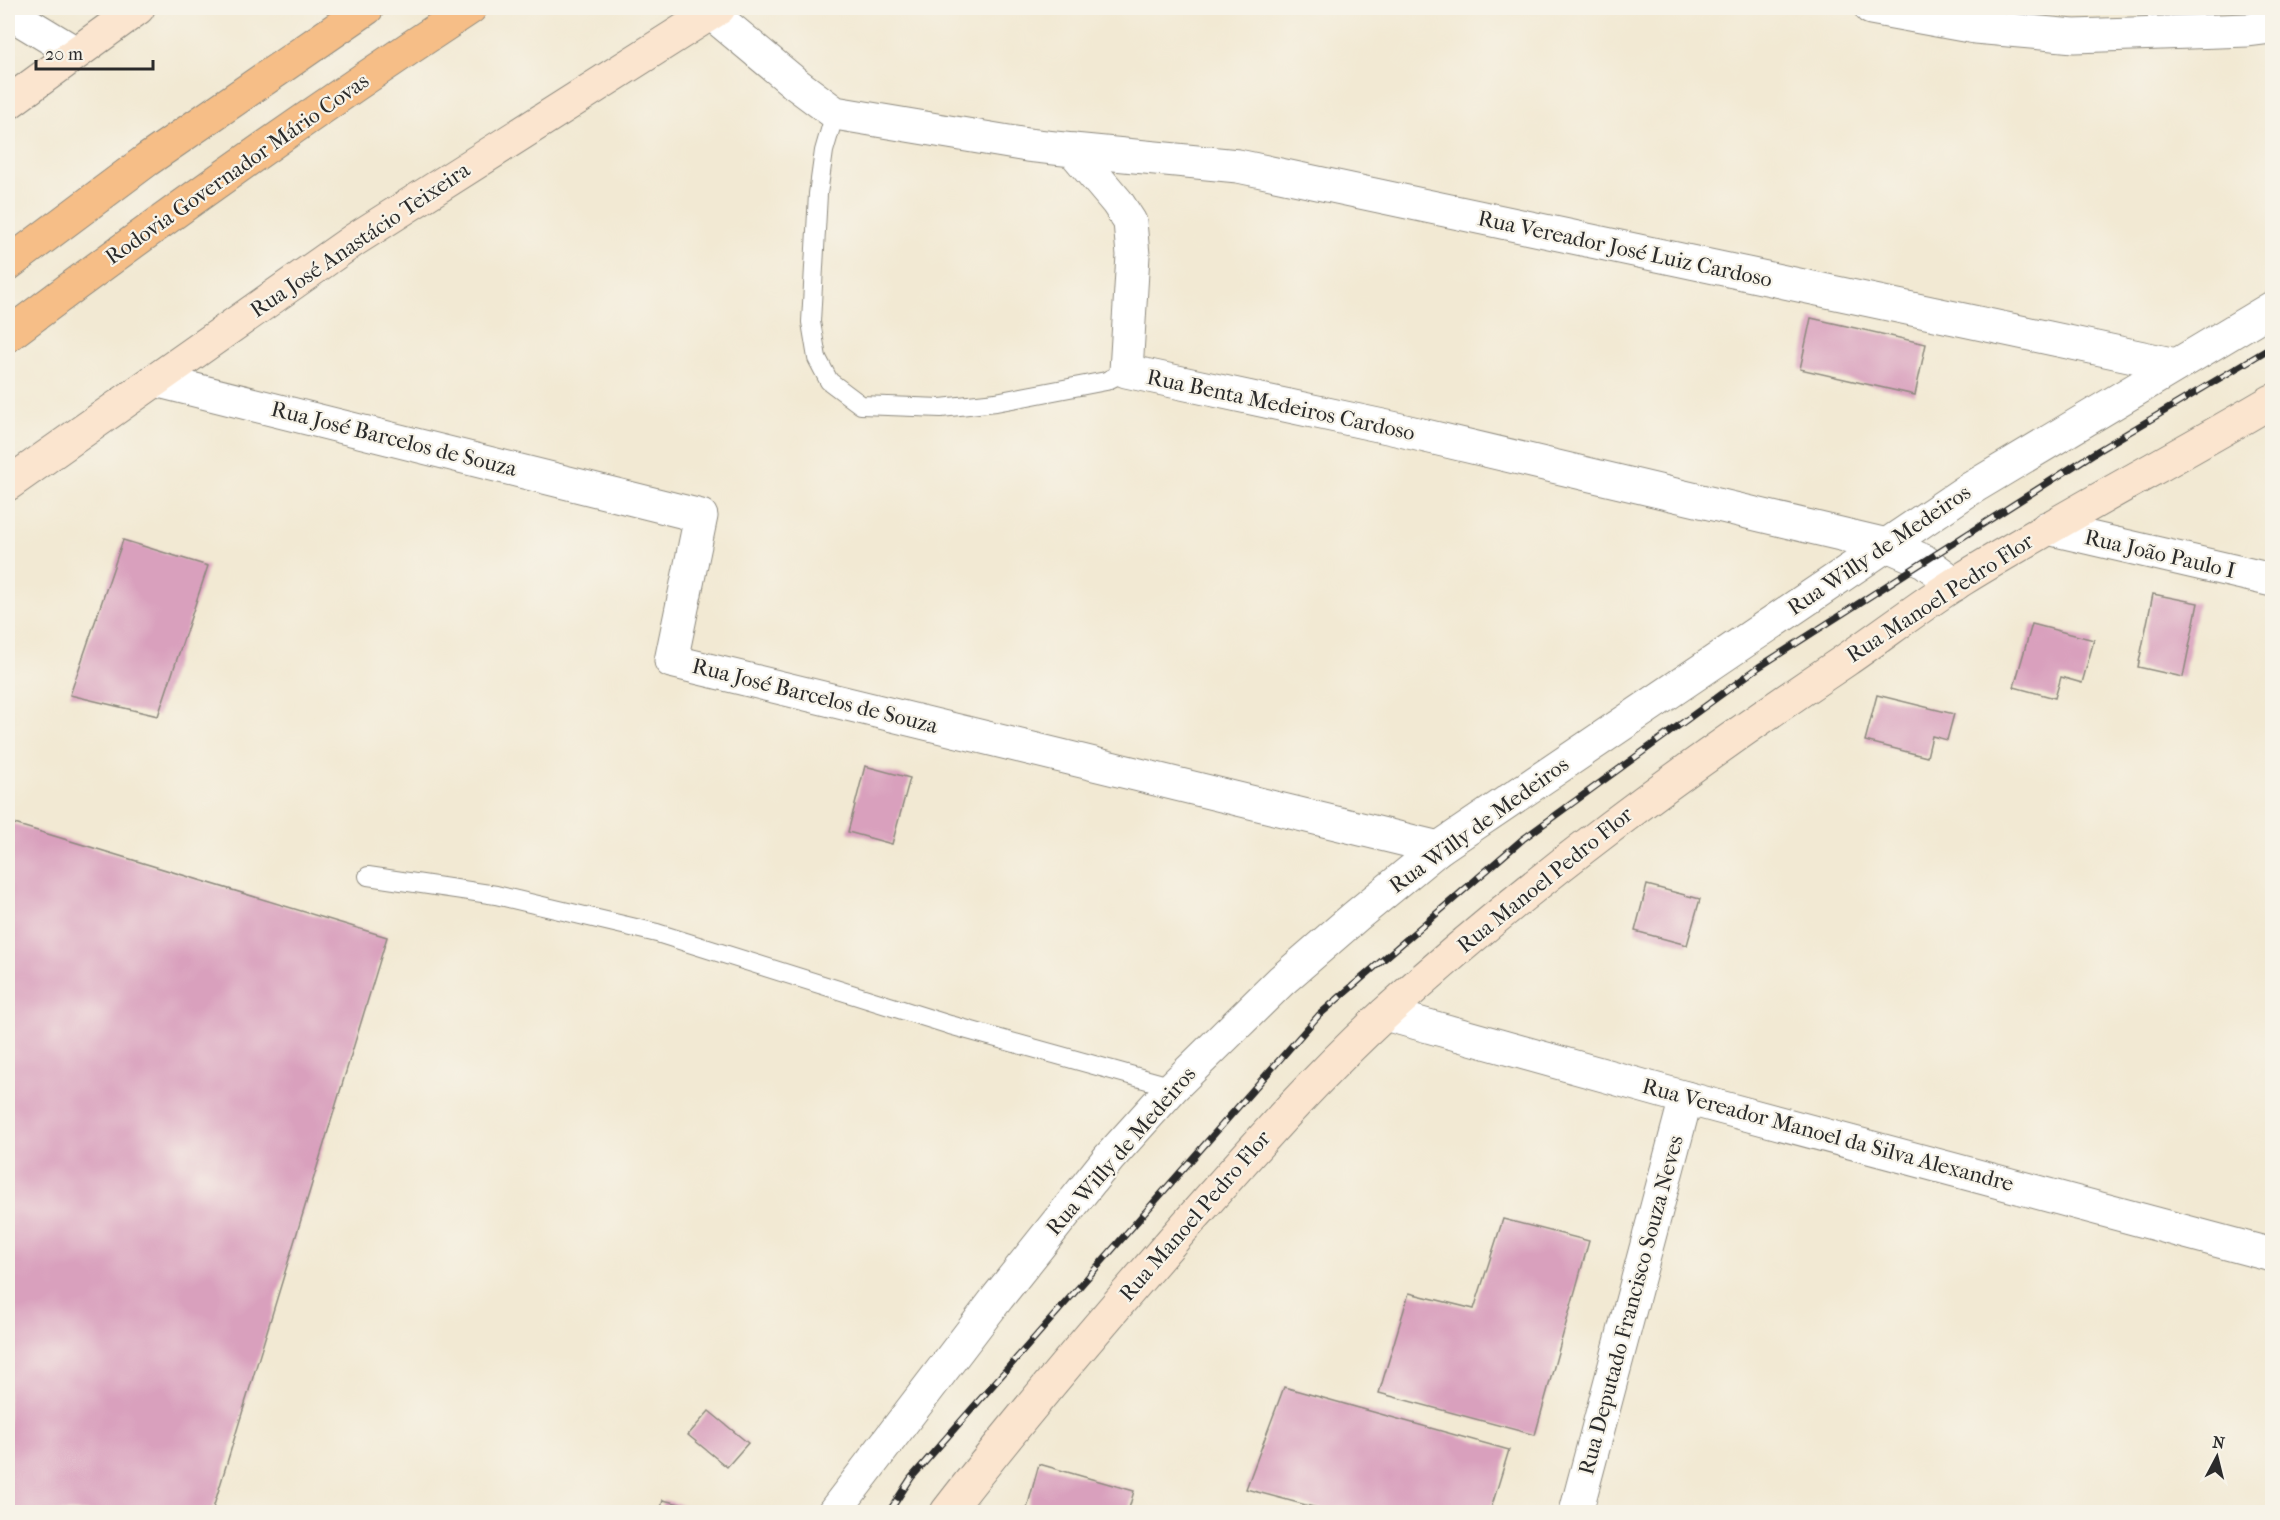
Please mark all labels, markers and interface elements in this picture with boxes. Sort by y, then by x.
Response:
scale bar [36,33,153,71]
text: 20 m [45,44,83,65]
street label: Rodovia Governador Mário Covas [100,68,374,270]
street label: Rua José Anastácio Teixeira [245,156,475,323]
street label: Rua Vereador José Luiz Cardoso [1476,205,1774,293]
street label: Rua Benta Medeiros Cardoso [1145,364,1417,446]
street label: Rua José Barcelos de Souza [269,396,520,482]
street label: Rua Willy de Medeiros [1782,479,1976,621]
street label: Rua João Paulo I [2082,524,2238,584]
street label: Rua Manoel Pedro Flor [1842,527,2039,668]
street label: Rua José Barcelos de Souza [690,653,941,739]
street label: Rua Willy de Medeiros [1384,751,1574,899]
street label: Rua Manoel Pedro Flor [1452,801,1638,959]
street label: Rua Willy de Medeiros [1041,1061,1201,1241]
street label: Rua Vereador Manoel da Silva Alexandre [1639,1073,2017,1197]
street label: Rua Manoel Pedro Flor [1114,1125,1277,1307]
street label: Rua Deputado Francisco Souza Neves [1573,1132,1689,1478]
north arrow [2187,1427,2247,1487]
text: N [2212,1432,2227,1453]

